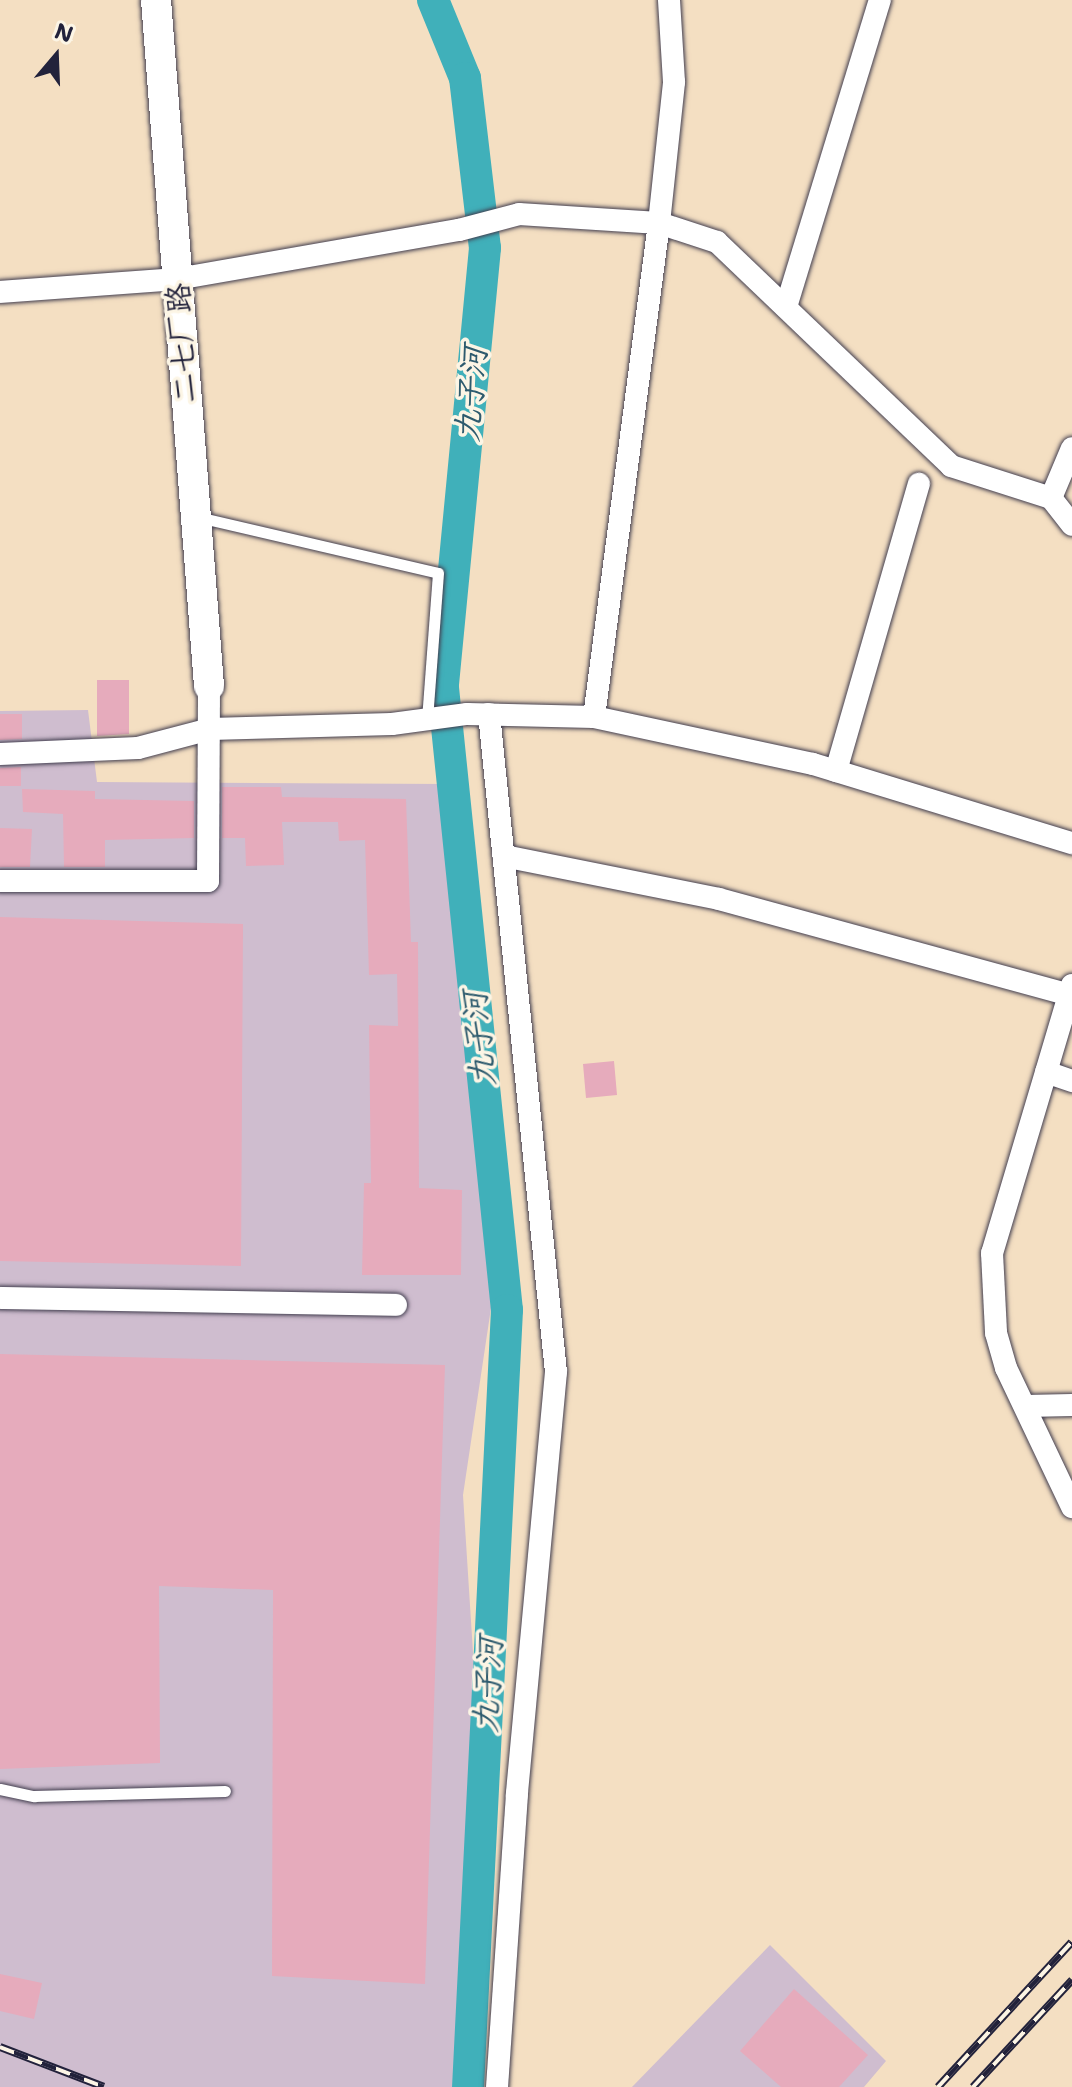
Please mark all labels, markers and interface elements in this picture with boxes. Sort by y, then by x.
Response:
north arrow [16,16,96,96]
text: N [51,16,77,49]
street label: 二七厂路 [160,282,204,404]
water label: 九子河 [448,345,494,443]
water label: 九子河 [455,989,503,1089]
water label: 九子河 [466,1636,510,1734]

